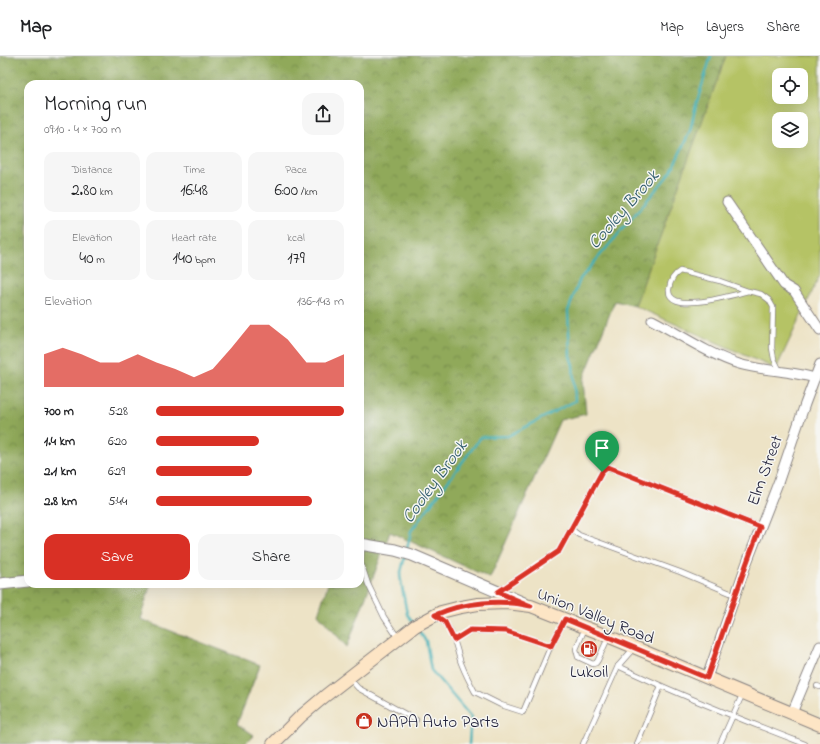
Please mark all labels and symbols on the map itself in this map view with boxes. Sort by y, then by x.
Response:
water label: Cooley Brook [583,164,667,256]
pin [585,431,619,472]
street label: Elm Street [741,431,790,509]
water label: Cooley Brook [396,434,475,529]
street label: Union Valley Road [533,581,658,652]
fuel station icon: Lukoil [579,639,599,659]
place label: Lukoil [570,660,608,685]
place label: NAPA Auto Parts [377,710,499,735]
shop icon: NAPA Auto Parts [354,711,374,731]

